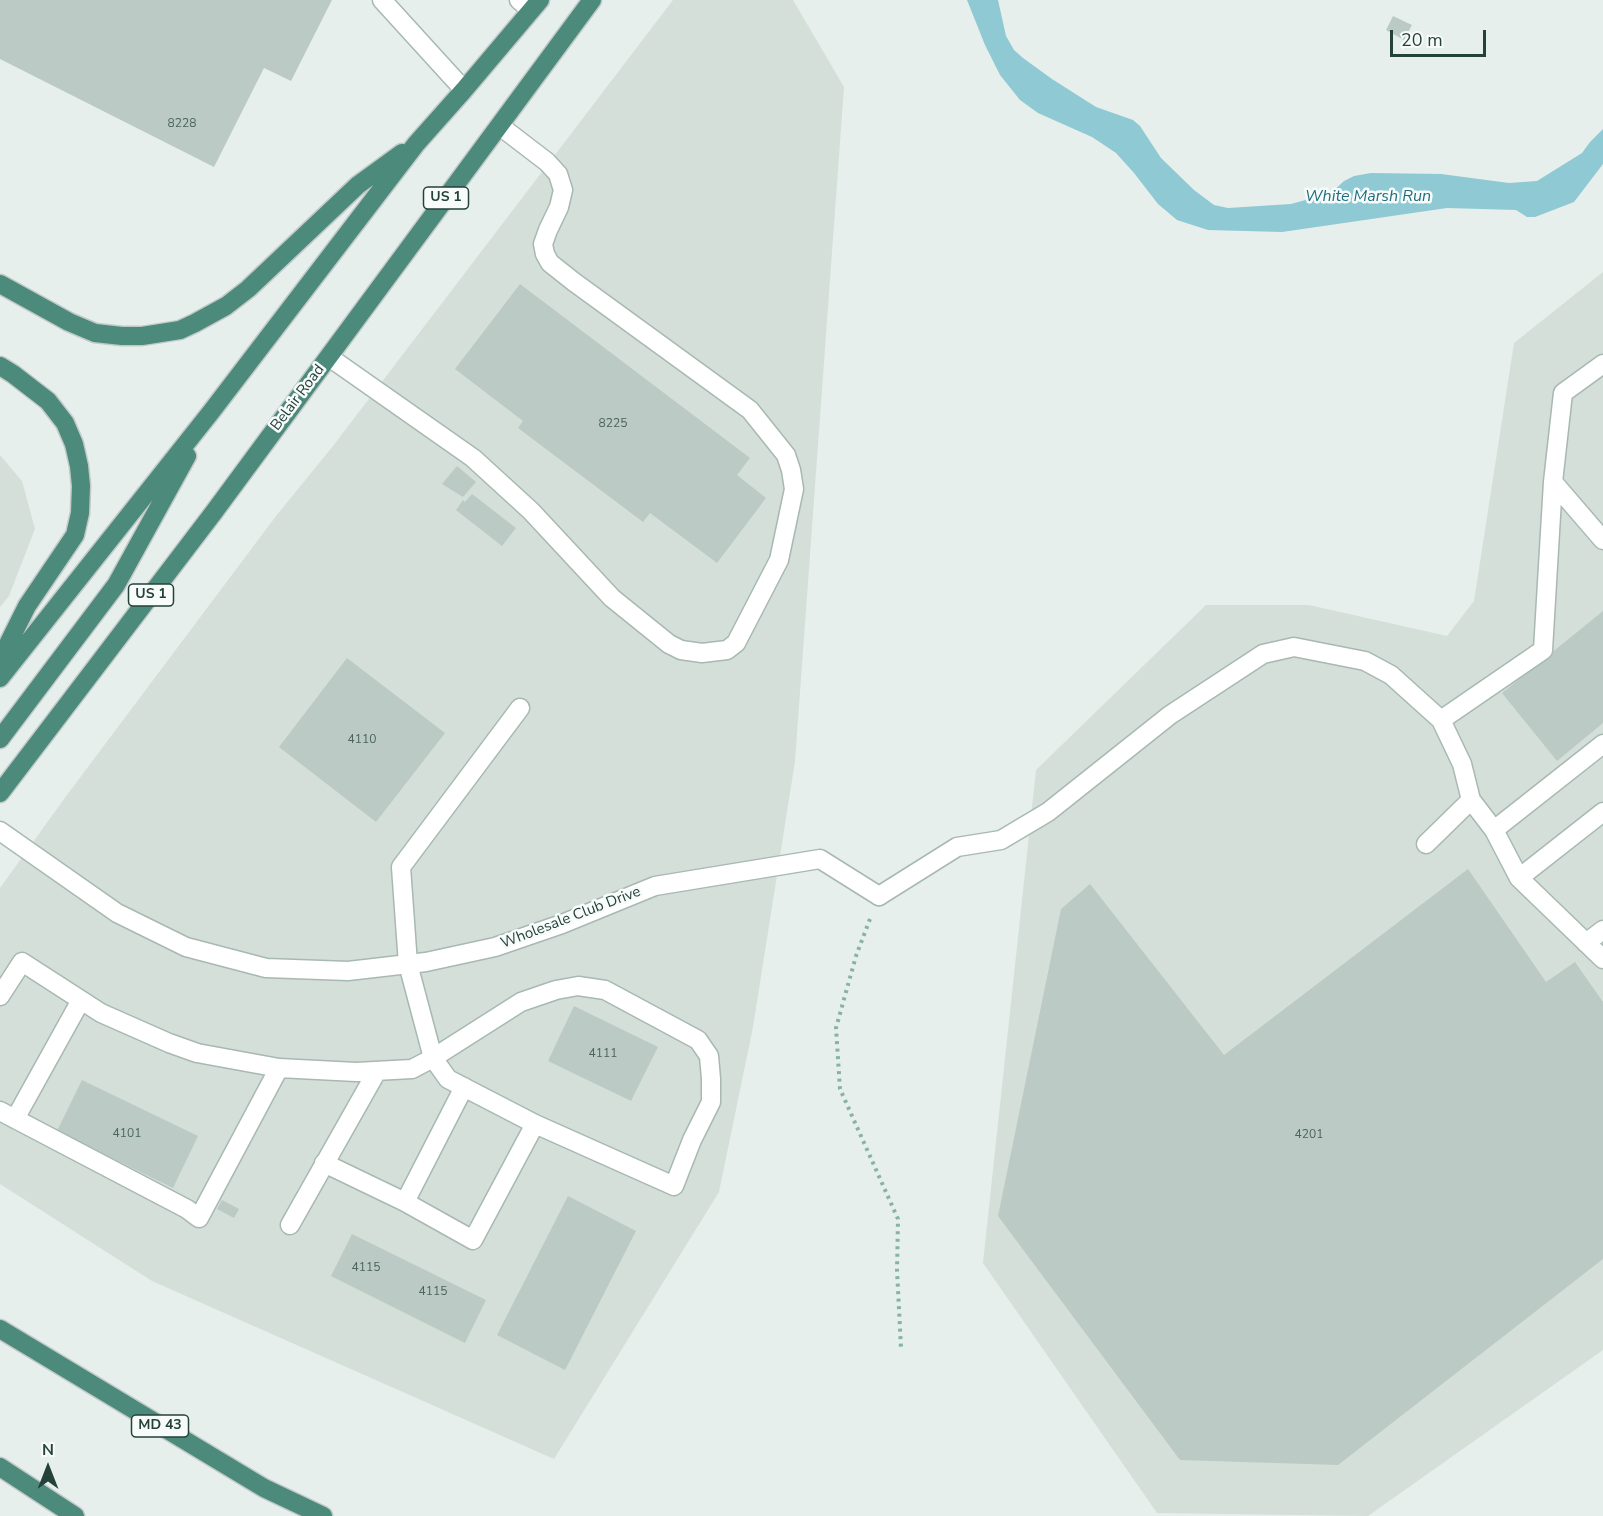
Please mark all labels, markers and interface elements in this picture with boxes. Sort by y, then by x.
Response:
scale bar [1393,18,1489,56]
text: 20 m [1401,28,1443,52]
house number: 8228 [168,117,196,131]
road number: US 1 [424,187,468,209]
water label: White Marsh Run [1305,187,1431,207]
street label: Belair Road [267,361,329,435]
house number: 8225 [599,417,627,431]
road number: US 1 [128,584,174,606]
house number: 4110 [348,733,376,747]
street label: Wholesale Club Drive [499,883,643,953]
house number: 4111 [589,1047,617,1061]
house number: 4101 [113,1127,141,1141]
house number: 4201 [1295,1128,1323,1142]
house number: 4115 [352,1261,380,1275]
house number: 4115 [419,1285,447,1299]
road number: MD 43 [132,1415,188,1437]
north arrow [18,1438,78,1498]
text: N [42,1439,54,1461]

